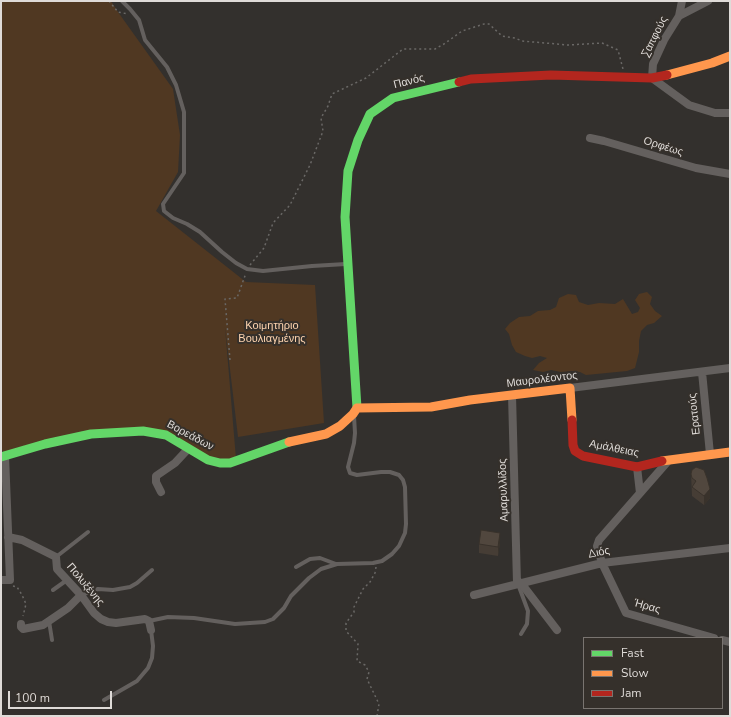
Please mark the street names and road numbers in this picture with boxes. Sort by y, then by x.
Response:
street label: Σαπφούς [639,14,671,60]
street label: Πανός [392,72,426,92]
street label: Ορφέως [642,135,684,159]
street label: Μαυρολέοντος [506,369,578,391]
street label: Ερατούς [686,393,704,435]
street label: Βορεάδων [164,418,216,454]
street label: Αμάλθειας [588,438,640,460]
street label: Αμαρυλλίδος [496,458,512,522]
street label: Διός [587,544,611,562]
street label: Πολυξένης [63,561,107,609]
street label: Ήρας [632,597,662,617]

